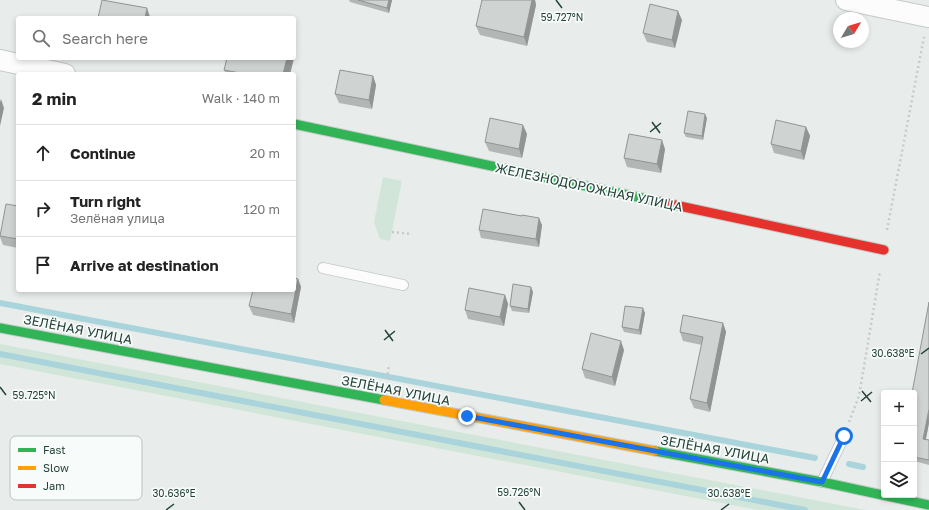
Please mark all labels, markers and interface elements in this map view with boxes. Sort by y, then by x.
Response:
text: 59.727°N [541,11,583,23]
north arrow [833,12,869,48]
search box [16,16,296,60]
icon: search [30,27,52,49]
text: Search here [62,29,148,47]
text: 2 min [32,88,76,109]
text: Walk · 140 m [202,90,280,106]
icon: ahead [32,142,54,164]
text: Continue [70,144,136,162]
text: 20 m [250,145,280,161]
street label: ЖЕЛЕЗНОДОРОЖНАЯ УЛИЦА [494,159,684,215]
text: Turn right [70,192,141,210]
icon: right [32,198,54,220]
text: 120 m [243,201,280,217]
text: Зелёная улица [70,210,165,226]
icon: arrive [32,254,54,276]
text: Arrive at destination [70,256,219,274]
street label: ЗЕЛЁНАЯ УЛИЦА [22,311,134,347]
text: 30.638°E [871,347,915,359]
street label: ЗЕЛЁНАЯ УЛИЦА [340,372,452,408]
text: 59.725°N [12,389,56,401]
map controls [881,390,917,498]
button: + [881,390,917,426]
route end [458,407,476,425]
button: − [881,426,917,462]
route start [835,427,853,445]
street label: ЗЕЛЁНАЯ УЛИЦА [659,432,771,467]
legend [10,436,142,500]
text: Fast [43,443,66,456]
text: Slow [43,461,69,474]
button: layers [881,462,917,498]
text: Jam [43,479,65,492]
text: 59.726°N [497,486,541,498]
text: 30.636°E [153,487,196,499]
text: 30.638°E [707,487,751,499]

